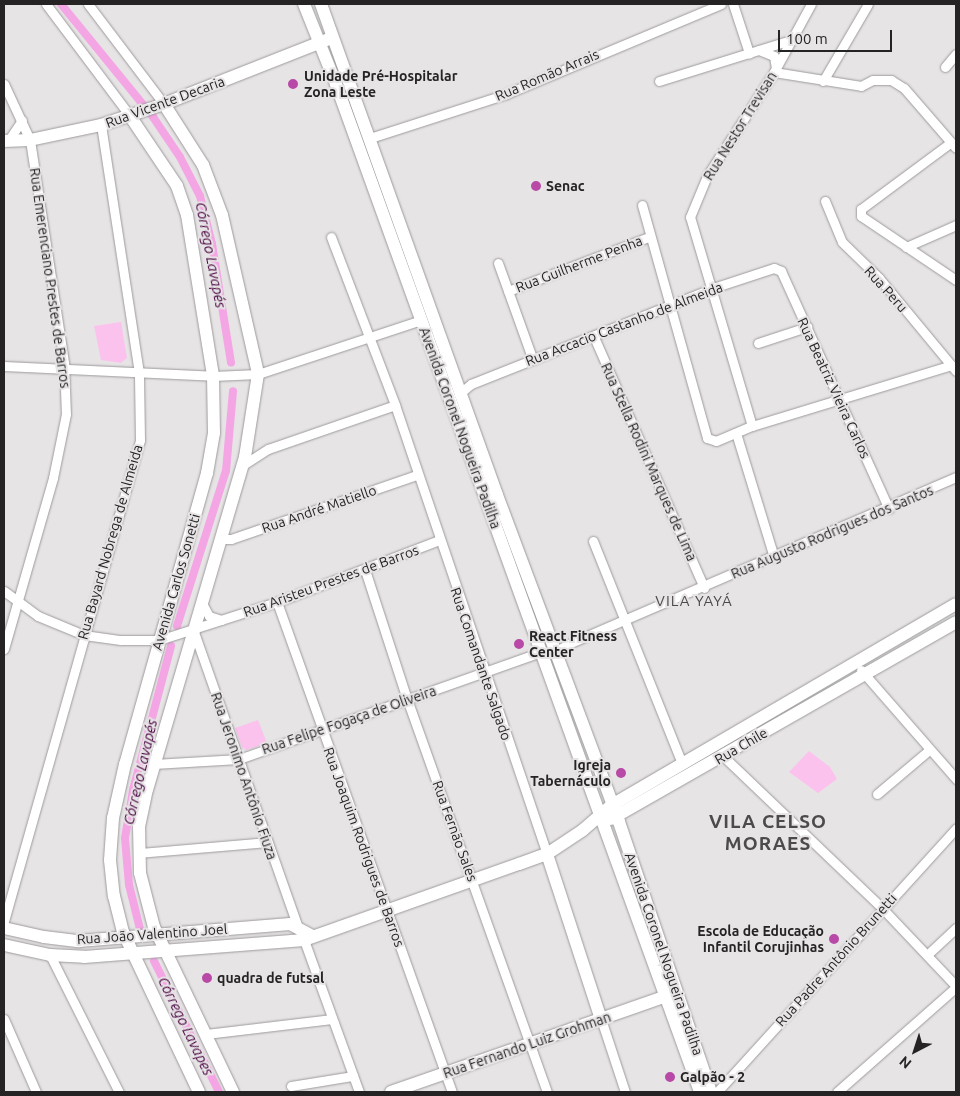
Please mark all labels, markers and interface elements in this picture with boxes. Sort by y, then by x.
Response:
scale bar [780,20,894,52]
text: 100 m [786,30,828,47]
street label: Rua Romão Arrais [493,46,601,104]
place label: Unidade Pré-Hospitalar Zona Leste [304,68,457,100]
street label: Rua Nestor Trevisan [700,69,780,183]
street label: Rua Vicente Decaria [103,73,227,131]
marker: Unidade Pré-Hospitalar Zona Leste [286,77,300,91]
street label: Rua Emerenciano Prestes de Barros [26,167,74,389]
place label: Senac [546,178,585,194]
marker: Senac [530,180,542,192]
water label: Córrego Lavapés [192,200,230,310]
street label: Rua Guilherme Penha [513,232,645,296]
street label: Rua Peru [861,262,911,316]
street label: Rua Accacio Castanho de Almeida [523,279,725,369]
street label: Rua Beatriz Vieira Carlos [794,315,874,461]
street label: Avenida Coronel Nogueira Padilha [416,325,504,531]
street label: Rua Stella Rodini Marques de Lima [598,360,700,564]
street label: Rua Bayard Nobrega de Almeida [74,443,146,641]
street label: Rua André Matiello [259,481,379,537]
street label: Rua Augusto Rodrigues dos Santos [728,482,936,582]
street label: Avenida Carlos Sonetti [148,512,204,652]
street label: Rua Aristeu Prestes de Barros [241,541,421,621]
street label: Rua Comandante Salgado [447,585,515,743]
district label: VILA YAYÁ [654,592,734,610]
place label: React Fitness Center [529,628,617,660]
marker: React Fitness Center [513,638,525,650]
street label: Rua Felipe Fogaça de Oliveira [260,682,438,758]
street label: Rua Jeronimo Antônio Fiuza [207,690,281,862]
water label: Córrego Lavapés [119,717,161,827]
street label: Rua Chile [711,724,771,768]
street label: Rua Joaquim Rodrigues de Barros [320,745,408,949]
place label: Igreja Tabernáculo [530,757,611,790]
marker: Igreja Tabernáculo [615,767,627,779]
street label: Rua Fernão Sales [429,778,481,884]
district label: VILA CELSO MORAES [708,811,828,855]
street label: Avenida Coronel Nogueira Padilha [621,850,707,1058]
street label: Rua Padre Antônio Brunetti [772,890,900,1030]
street label: Rua João Valentino Joel [76,920,228,948]
place label: Escola de Educação Infantil Corujinhas [697,923,824,956]
marker: Escola de Educação Infantil Corujinhas [828,933,840,945]
place label: quadra de futsal [217,970,324,986]
marker: quadra de futsal [201,972,213,984]
water label: Córrego Lavapes [154,974,218,1078]
street label: Rua Fernando Luiz Grohman [441,1008,613,1082]
north arrow [890,1026,940,1076]
text: N [896,1053,915,1072]
place label: Galpão - 2 [680,1069,745,1085]
marker: Galpão - 2 [664,1071,676,1083]

